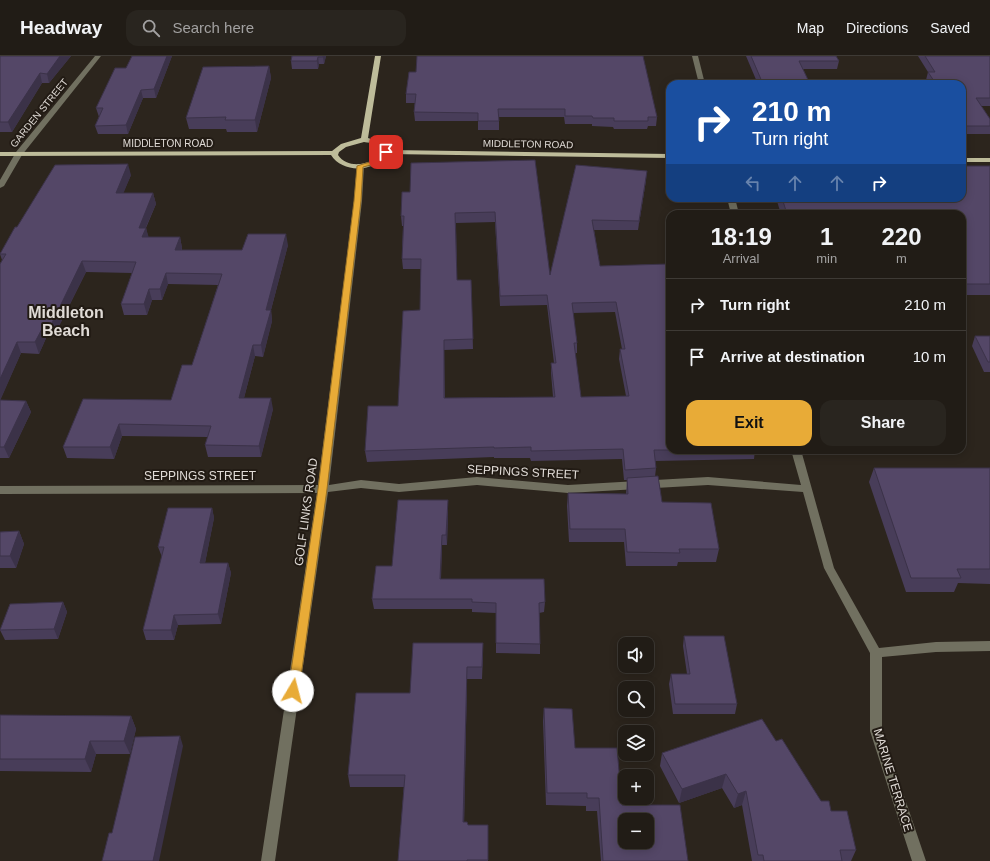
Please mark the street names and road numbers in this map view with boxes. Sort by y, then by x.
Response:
street label: GARDEN STREET [8,77,70,149]
street label: MIDDLETON ROAD [123,138,213,149]
street label: MIDDLETON ROAD [483,138,573,150]
street label: GOLF LINKS ROAD [292,457,321,567]
street label: SEPPINGS STREET [467,462,580,482]
street label: SEPPINGS STREET [144,469,257,483]
street label: MARINE TERRACE [871,727,915,833]

